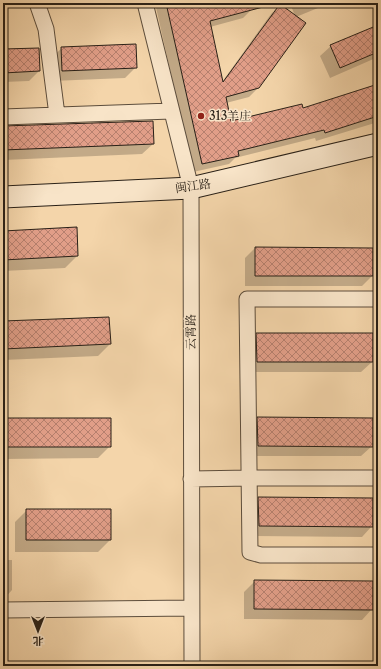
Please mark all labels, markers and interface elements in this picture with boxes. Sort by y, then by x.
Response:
place label: 313羊庄 [209,108,251,123]
marker: 313羊庄 [196,111,206,121]
street label: 闽江路 [174,176,212,195]
street label: 云霄路 [183,314,198,350]
north arrow [18,611,58,651]
text: 北 [33,634,44,648]

